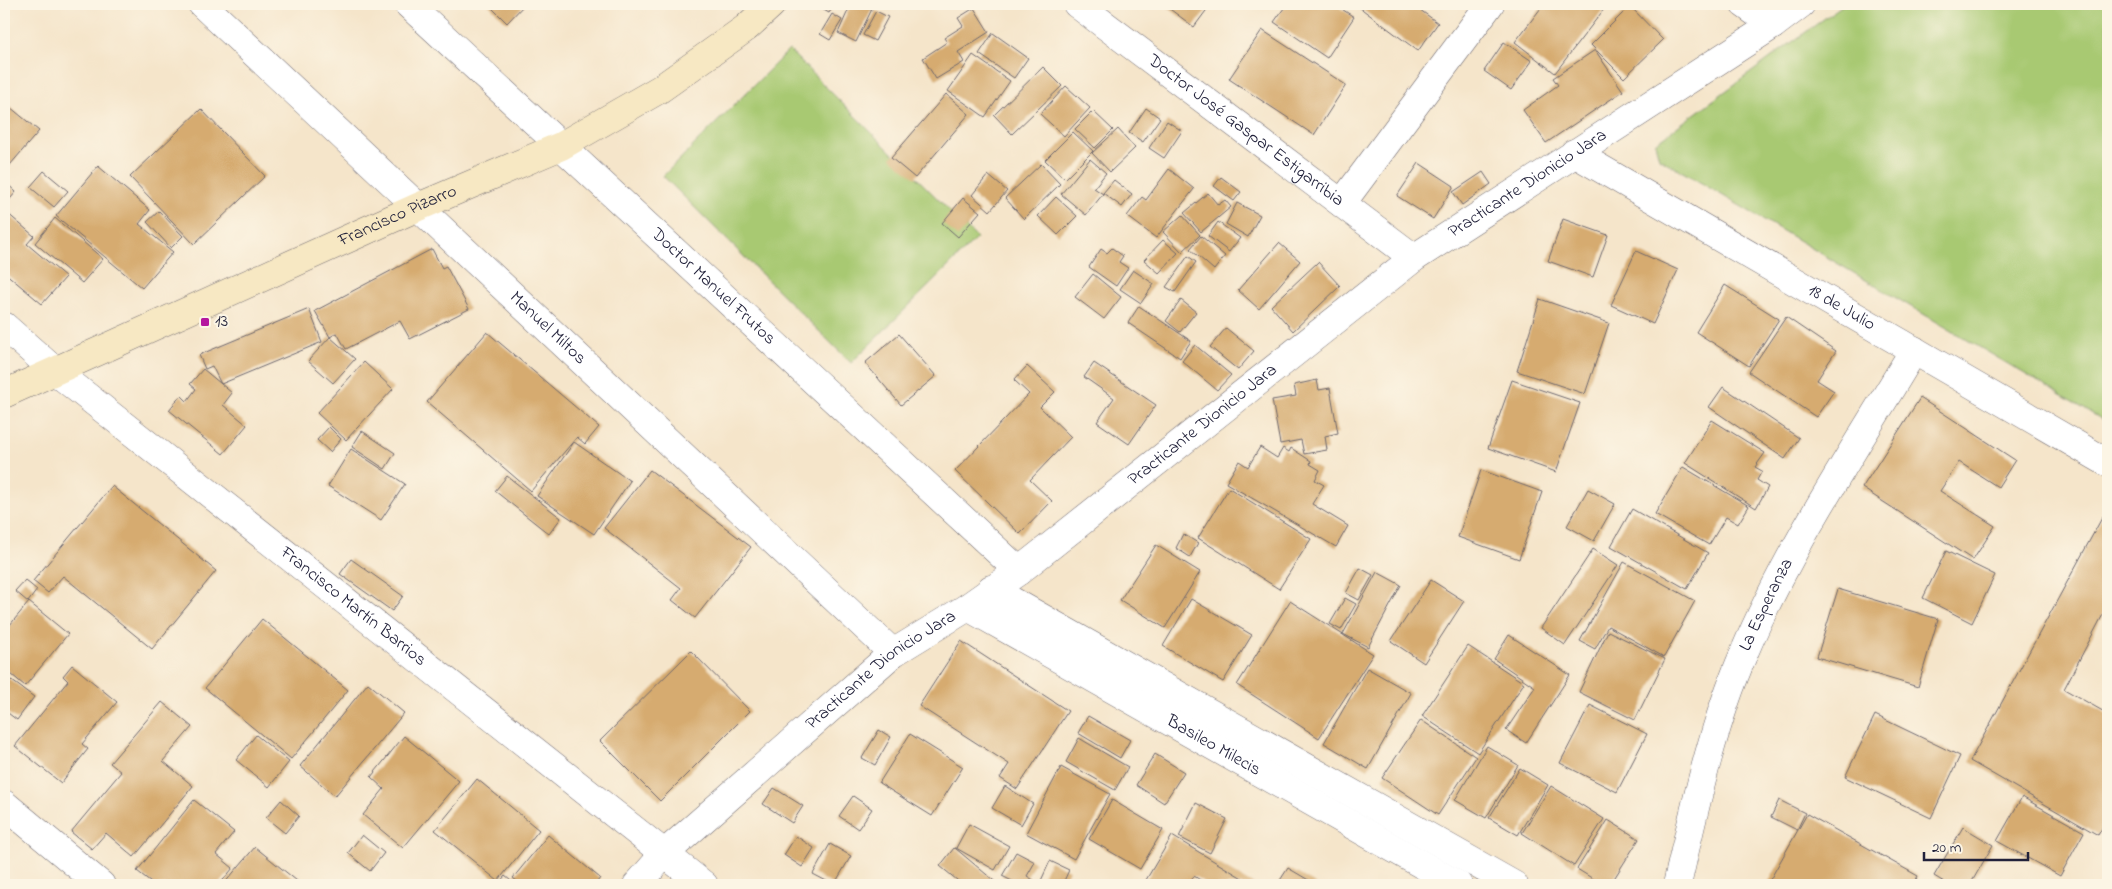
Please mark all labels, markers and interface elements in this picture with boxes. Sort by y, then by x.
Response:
street label: Doctor José Gaspar Estigarribia [1141,48,1349,214]
street label: Practicante Dionicio Jara [1444,123,1612,245]
street label: Francisco Pizarro [333,179,461,255]
street label: Doctor Manuel Frutos [644,222,781,352]
street label: 18 de Julio [1803,278,1880,338]
street label: Manuel Miltos [503,286,592,371]
place label: 13 [215,309,228,335]
marker: 13 [199,316,211,328]
street label: Practicante Dionicio Jara [1123,358,1283,493]
street label: Francisco Martín Barrios [273,540,432,673]
street label: La Esperanza [1733,554,1801,655]
street label: Practicante Dionicio Jara [800,604,961,737]
street label: Basileo Milecis [1160,708,1265,783]
scale bar [1924,829,2028,861]
text: 20 m [1932,837,1962,859]

